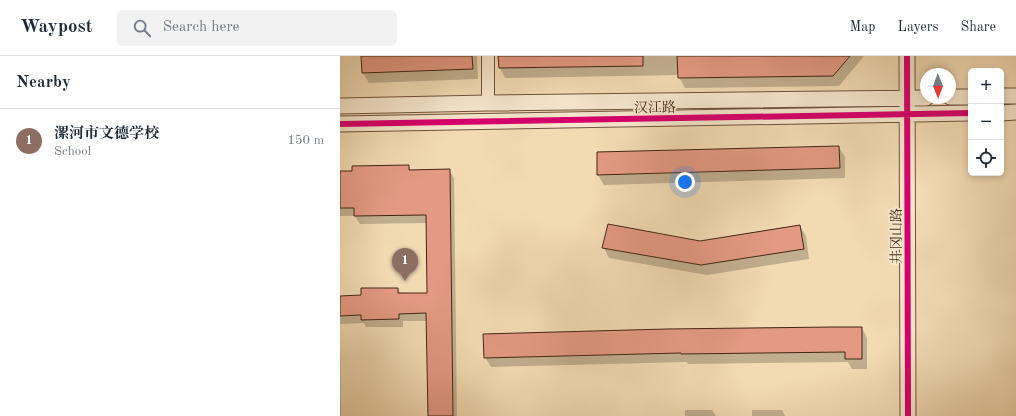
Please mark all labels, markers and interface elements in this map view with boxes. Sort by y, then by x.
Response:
search box [117,10,397,46]
icon: search [131,17,153,39]
text: Waypost [20,18,93,37]
text: Search here [163,20,239,35]
text: Map [850,20,876,34]
text: Layers [898,20,939,34]
text: Share [961,20,996,34]
north arrow [920,68,956,104]
map controls [968,68,1004,176]
button: + [968,68,1004,104]
text: Nearby [16,74,71,91]
street label: 汉江路 [634,100,676,115]
button: − [968,104,1004,140]
text: 漯河市文德学校 [54,127,159,142]
text: 1 [25,134,33,147]
text: 150 m [287,134,324,147]
button: locate [968,140,1004,176]
text: School [54,145,91,158]
your location [675,172,695,192]
street label: 井冈山路 [889,208,904,264]
pin: 1 [392,248,418,281]

